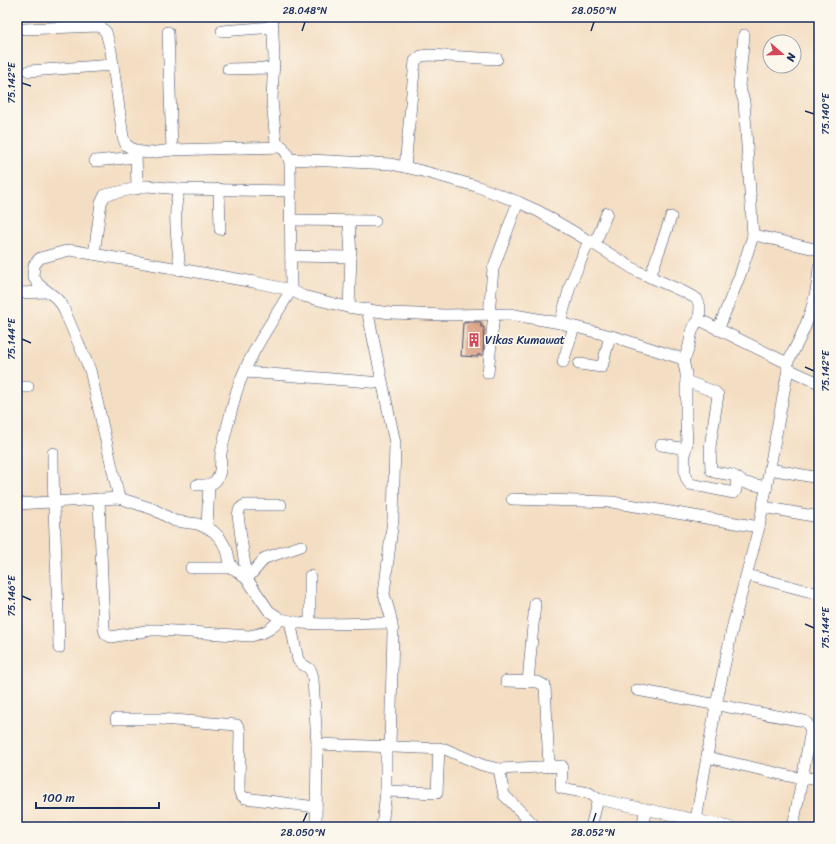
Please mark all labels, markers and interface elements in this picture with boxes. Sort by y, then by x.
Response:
text: 28.048°N [283,2,327,20]
text: 28.050°N [572,2,616,20]
north arrow [762,34,802,74]
text: N [781,49,802,64]
text: 75.142°E [3,61,21,103]
text: 75.140°E [817,92,835,135]
text: 75.144°E [3,317,21,360]
place label: Vikas Kumawat [485,329,565,351]
building icon: Vikas Kumawat [466,332,482,348]
text: 75.142°E [817,349,835,391]
text: 75.146°E [3,574,21,616]
text: 75.144°E [817,606,835,649]
scale bar [36,784,159,810]
text: 100 m [42,787,75,809]
text: 28.050°N [281,824,325,842]
text: 28.052°N [571,824,615,842]

